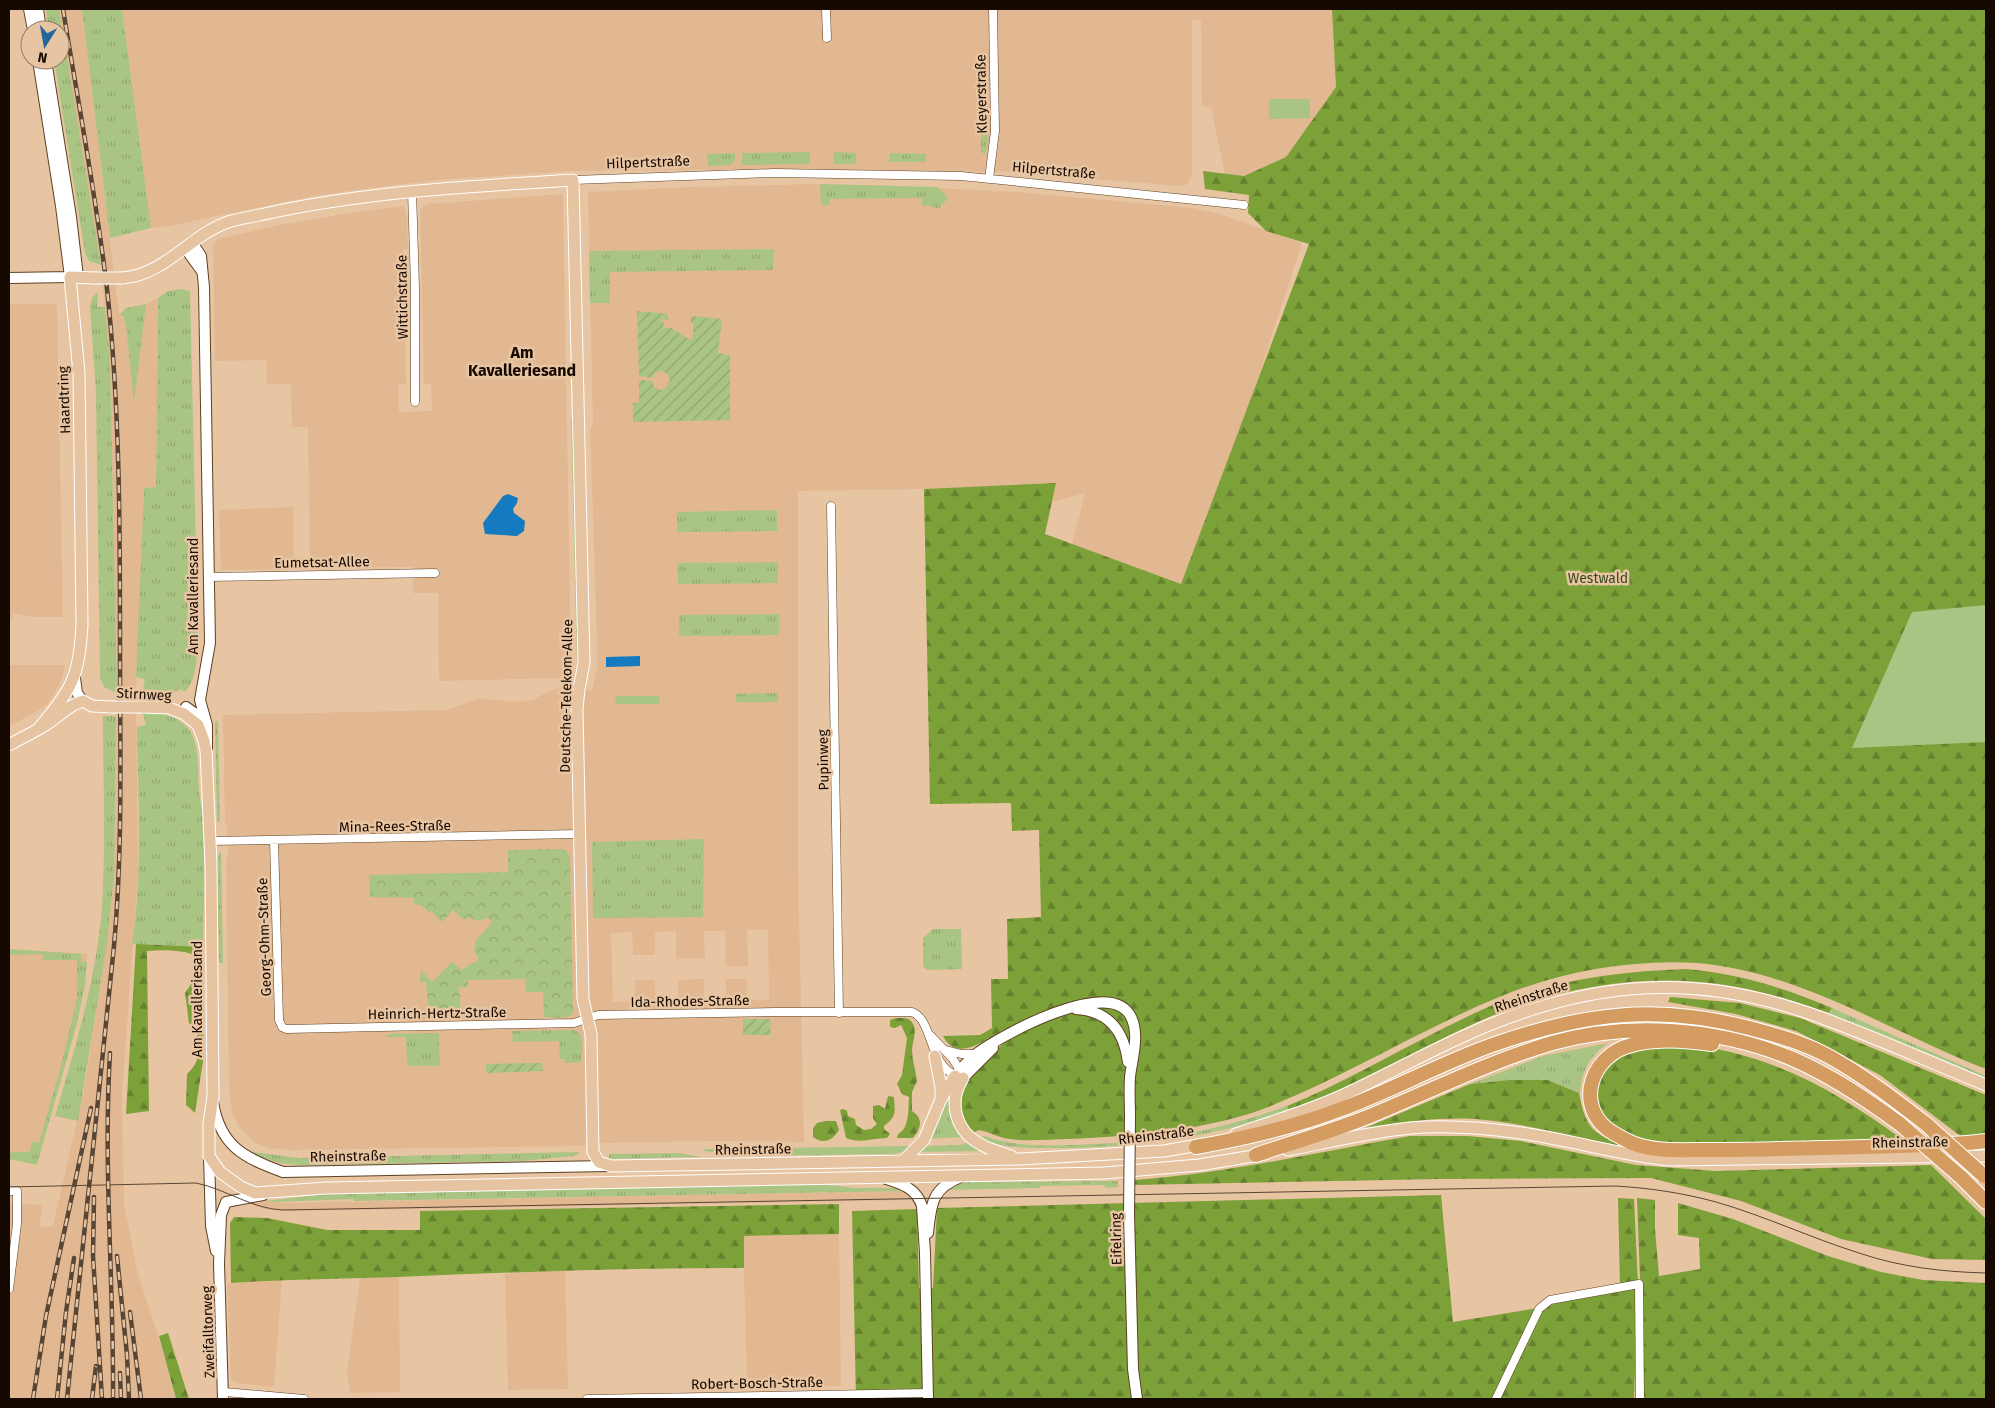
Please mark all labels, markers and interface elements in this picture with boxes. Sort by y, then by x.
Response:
north arrow [20,20,70,70]
text: N [36,48,49,67]
street label: Kleyerstraße [972,54,991,134]
street label: Hilpertstraße [606,153,690,172]
street label: Hilpertstraße [1011,158,1097,183]
street label: Wittichstraße [393,255,412,339]
district label: Am Kavalleriesand [468,343,576,380]
street label: Haardtring [55,365,74,434]
street label: Am Kavalleriesand [185,538,202,654]
street label: Eumetsat-Allee [274,553,370,572]
park label: Westwald [1568,570,1628,587]
street label: Deutsche-Telekom-Allee [557,619,576,773]
street label: Stirnweg [116,685,173,704]
street label: Pupinweg [814,728,833,791]
street label: Mina-Rees-Straße [339,817,451,836]
street label: Georg-Ohm-Straße [254,877,275,997]
street label: Am Kavalleriesand [189,941,206,1057]
street label: Rheinstraße [1492,977,1570,1016]
street label: Ida-Rhodes-Straße [630,992,750,1011]
street label: Heinrich-Hertz-Straße [368,1004,506,1023]
street label: Rheinstraße [1117,1122,1195,1149]
street label: Rheinstraße [1872,1133,1948,1152]
street label: Rheinstraße [715,1140,791,1159]
street label: Rheinstraße [310,1147,386,1166]
street label: Eifelring [1108,1212,1125,1265]
street label: Zweifalltorweg [198,1285,219,1378]
street label: Robert-Bosch-Straße [691,1374,823,1393]

